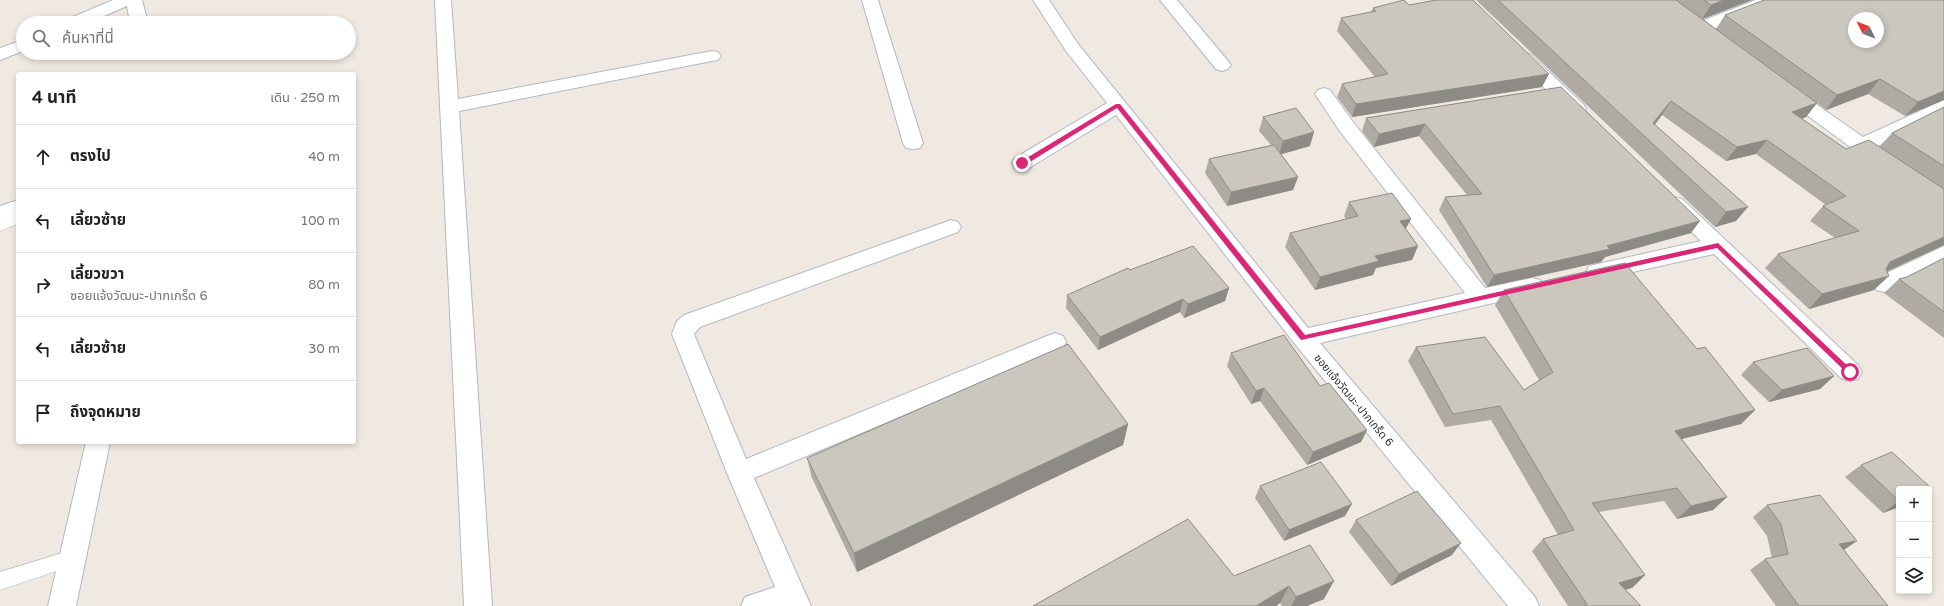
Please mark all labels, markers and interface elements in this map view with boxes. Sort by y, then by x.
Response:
north arrow [1848,12,1884,48]
search box [16,16,356,60]
icon: search [30,27,52,49]
text: ค้นหาที่นี่ [62,29,114,47]
text: 4 นาที [32,87,76,108]
text: เดิน · 250 m [270,90,340,106]
icon: ahead [32,146,54,168]
text: ตรงไป [70,147,111,165]
text: 40 m [308,149,340,165]
route end [1013,154,1031,172]
icon: left [32,210,54,232]
text: เลี้ยวซ้าย [70,211,126,229]
text: 100 m [300,213,340,229]
text: เลี้ยวขวา [70,265,124,283]
icon: right [32,274,54,296]
text: 80 m [308,277,340,293]
text: ซอยแจ้งวัฒนะ-ปากเกร็ด 6 [70,288,208,304]
icon: left [32,338,54,360]
text: เลี้ยวซ้าย [70,339,126,357]
text: 30 m [308,341,340,357]
street label: ซอยแจ้งวัฒนะ-ปากเกร็ด 6 [1311,352,1396,449]
route start [1841,363,1859,381]
icon: arrive [32,402,54,424]
text: ถึงจุดหมาย [70,403,141,421]
map controls [1896,486,1932,594]
button: + [1896,486,1932,522]
button: − [1896,522,1932,558]
button: layers [1896,558,1932,594]

